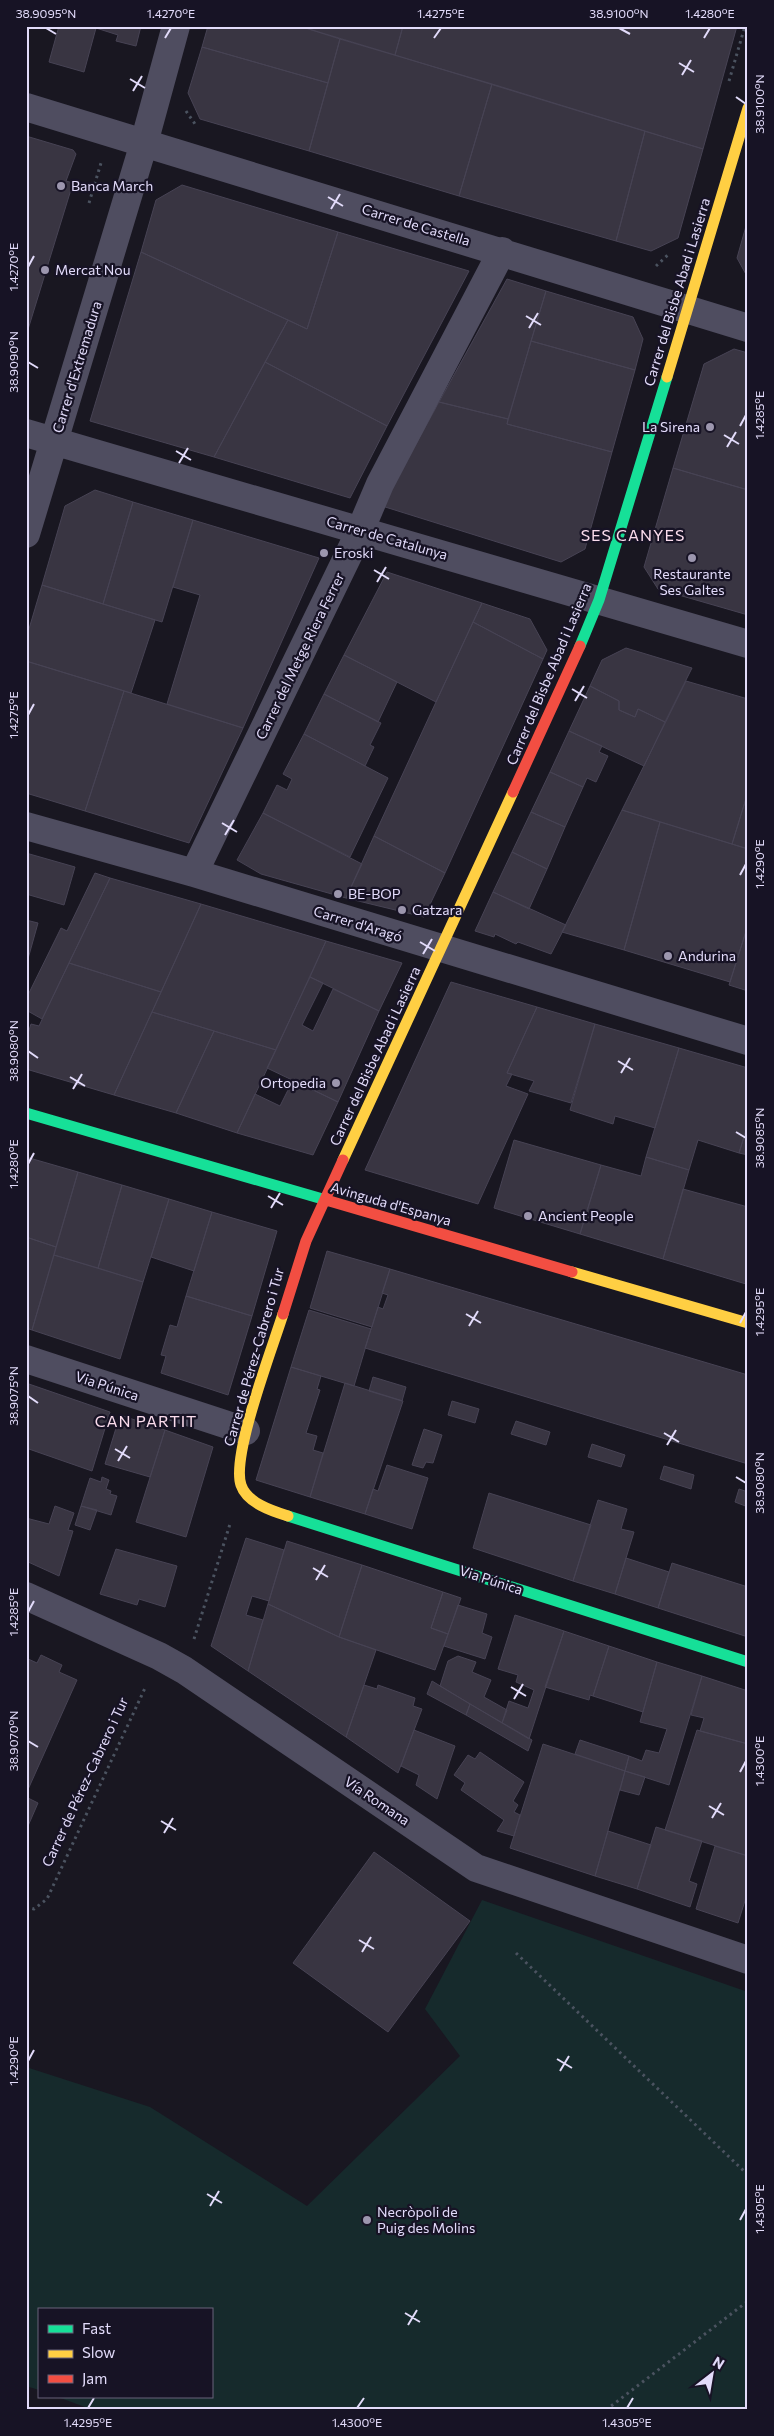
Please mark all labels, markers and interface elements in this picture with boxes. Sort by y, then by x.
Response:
text: 38.9095°N [16,6,76,20]
text: 1.4270°E [147,6,195,20]
text: 1.4275°E [417,6,465,20]
text: 38.9100°N [589,6,649,20]
text: 1.4280°E [685,6,735,20]
text: 38.9100°N [752,74,766,134]
place label: Banca March [71,177,153,194]
marker: Banca March [55,180,67,192]
street label: Carrer del Bisbe Abad i Lasierra [640,196,713,388]
street label: Carrer de Castella [360,200,472,249]
text: 1.4270°E [6,243,20,291]
place label: Mercat Nou [55,261,131,278]
marker: Mercat Nou [39,264,51,276]
street label: Carrer d'Extremadura [48,299,105,435]
text: 38.9090°N [6,331,20,393]
text: 1.4285°E [752,391,766,439]
place label: La Sirena [642,418,700,435]
marker: La Sirena [704,421,716,433]
street label: Carrer de Catalunya [325,512,450,563]
district label: SES CANYES [581,525,685,544]
place label: Eroski [334,544,373,561]
marker: Eroski [318,547,330,559]
marker: Restaurante Ses Galtes [686,552,698,564]
place label: Restaurante Ses Galtes [653,565,731,598]
street label: Carrer del Metge Riera Ferrer [252,569,348,742]
street label: Carrer del Bisbe Abad i Lasierra [502,580,595,767]
text: 1.4275°E [6,691,20,739]
text: 1.4290°E [752,839,766,889]
place label: BE-BOP [348,885,401,902]
marker: BE-BOP [332,888,344,900]
place label: Gatzara [412,901,462,918]
street label: Carrer d'Aragó [312,902,405,945]
marker: Gatzara [396,904,408,916]
place label: Andurina [678,947,736,964]
marker: Andurina [662,950,674,962]
street label: Carrer del Bisbe Abad i Lasierra [325,963,424,1148]
text: 38.9080°N [6,1020,20,1082]
place label: Ortopedia [260,1074,326,1091]
marker: Ortopedia [330,1077,342,1089]
text: 38.9085°N [752,1108,766,1168]
text: 1.4280°E [6,1139,20,1189]
street label: Avinguda d'Espanya [329,1178,453,1229]
place label: Ancient People [538,1207,634,1224]
marker: Ancient People [522,1210,534,1222]
street label: Carrer de Pérez-Cabrero i Tur [220,1265,287,1448]
text: 1.4295°E [752,1288,766,1336]
text: 38.9075°N [6,1366,20,1426]
street label: Via Púnica [73,1367,141,1404]
district label: CAN PARTIT [95,1411,197,1430]
text: 38.9080°N [752,1452,766,1514]
street label: Via Púnica [457,1561,525,1598]
text: 1.4285°E [6,1588,20,1636]
street label: Carrer de Pérez-Cabrero i Tur [38,1694,132,1869]
text: 38.9070°N [6,1711,20,1771]
text: 1.4300°E [752,1736,766,1786]
street label: Vía Romana [341,1773,413,1829]
text: 1.4290°E [6,2036,20,2086]
text: 1.4305°E [752,2184,766,2234]
place label: Necròpoli de Puig des Molins [377,2203,475,2236]
marker: Necròpoli de Puig des Molins [361,2214,373,2226]
legend [38,2308,212,2398]
text: Fast [82,2319,111,2337]
text: Slow [82,2343,115,2361]
north arrow [686,2348,736,2398]
text: N [710,2352,728,2372]
text: Jam [82,2369,107,2387]
text: 1.4295°E [64,2415,112,2429]
text: 1.4300°E [332,2415,382,2429]
text: 1.4305°E [602,2415,652,2429]

